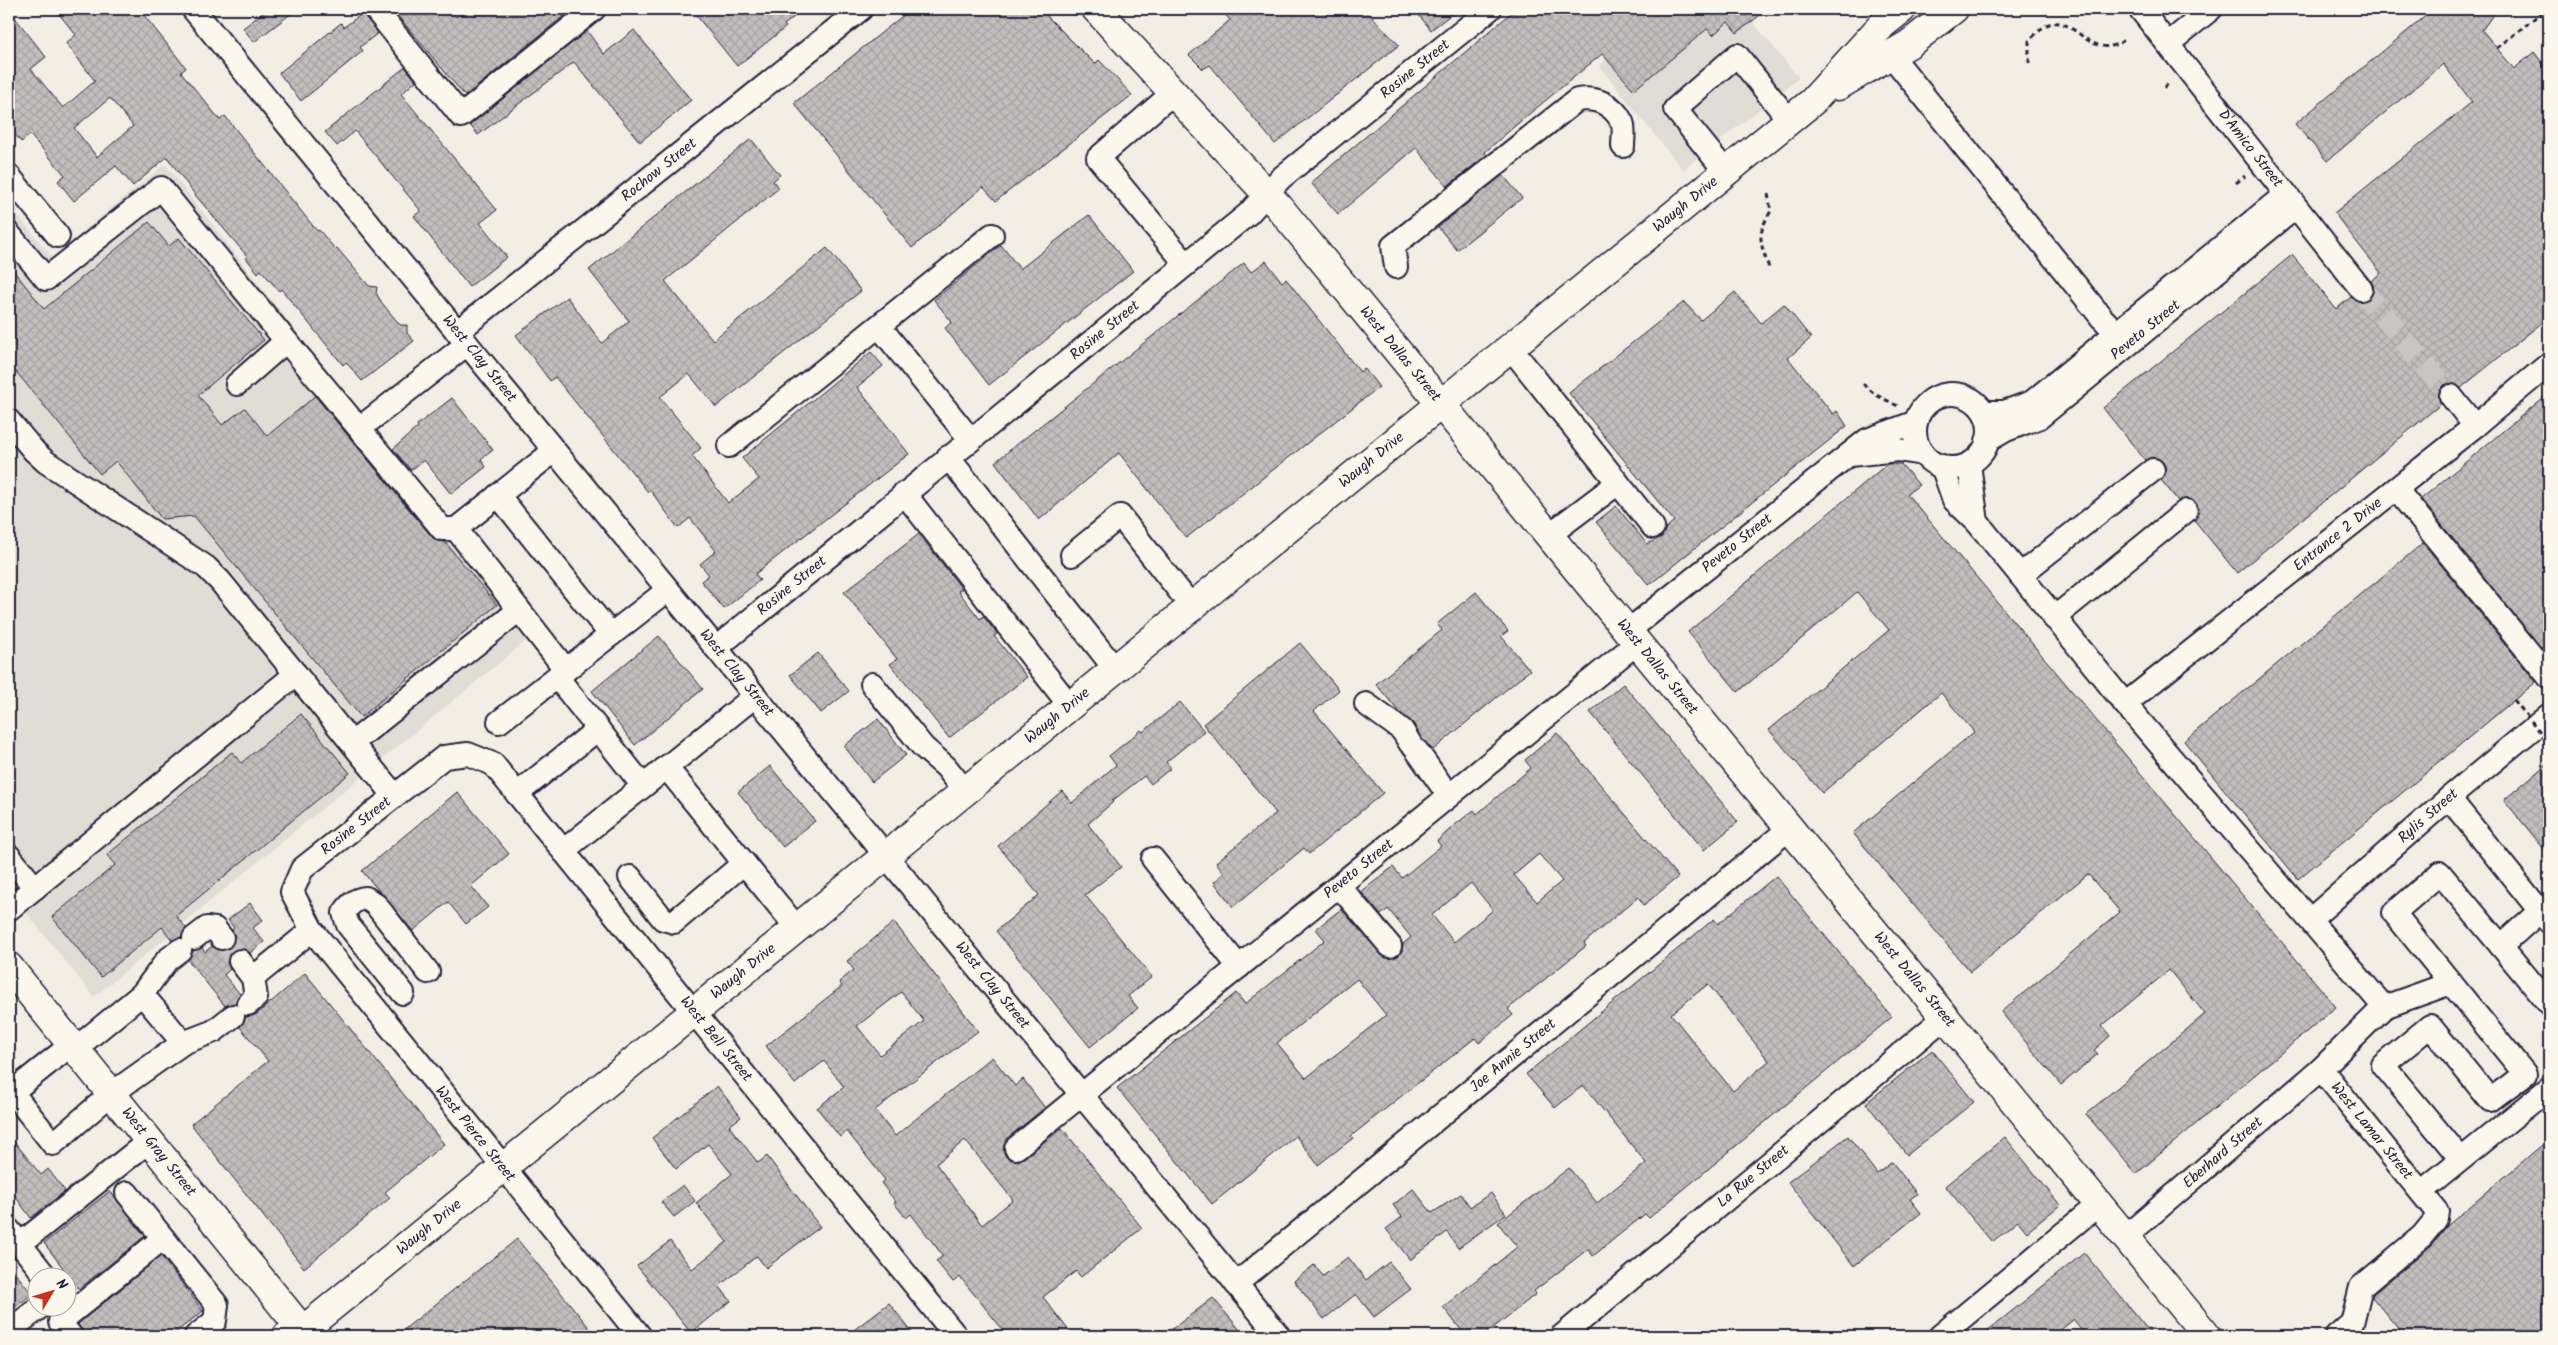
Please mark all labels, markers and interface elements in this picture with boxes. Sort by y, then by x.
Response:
street label: Rosine Street [1375,33,1456,105]
street label: D'Amico Street [2212,104,2289,193]
street label: Rochow Street [616,132,703,208]
street label: Waugh Drive [1648,170,1724,239]
street label: Peveto Street [2105,294,2186,366]
street label: Rosine Street [1065,295,1145,367]
street label: West Dallas Street [1353,301,1447,408]
street label: West Clay Street [436,310,523,408]
street label: Waugh Drive [1334,426,1410,494]
street label: Entrance 2 Drive [2288,492,2388,578]
street label: Peveto Street [1697,508,1778,579]
street label: Rosine Street [752,550,832,622]
street label: West Dallas Street [1610,614,1704,720]
street label: West Clay Street [693,624,780,722]
street label: Waugh Drive [1020,682,1096,750]
street label: Rylis Street [2393,783,2464,849]
street label: Rosine Street [316,791,397,862]
street label: Peveto Street [1318,833,1400,905]
street label: West Dallas Street [1867,926,1961,1033]
street label: West Clay Street [949,936,1036,1035]
street label: Waugh Drive [705,937,782,1006]
street label: West Bell Street [674,991,758,1088]
street label: Joe Annie Street [1465,1013,1562,1099]
street label: West Lamar Street [2324,1077,2419,1185]
street label: West Pierce Street [429,1081,521,1187]
street label: West Gray Street [115,1102,202,1202]
street label: Eberhard Street [2177,1111,2269,1195]
street label: La Rue Street [1712,1139,1795,1214]
street label: Waugh Drive [391,1193,468,1261]
north arrow [28,1268,78,1318]
text: N [50,1274,73,1295]

